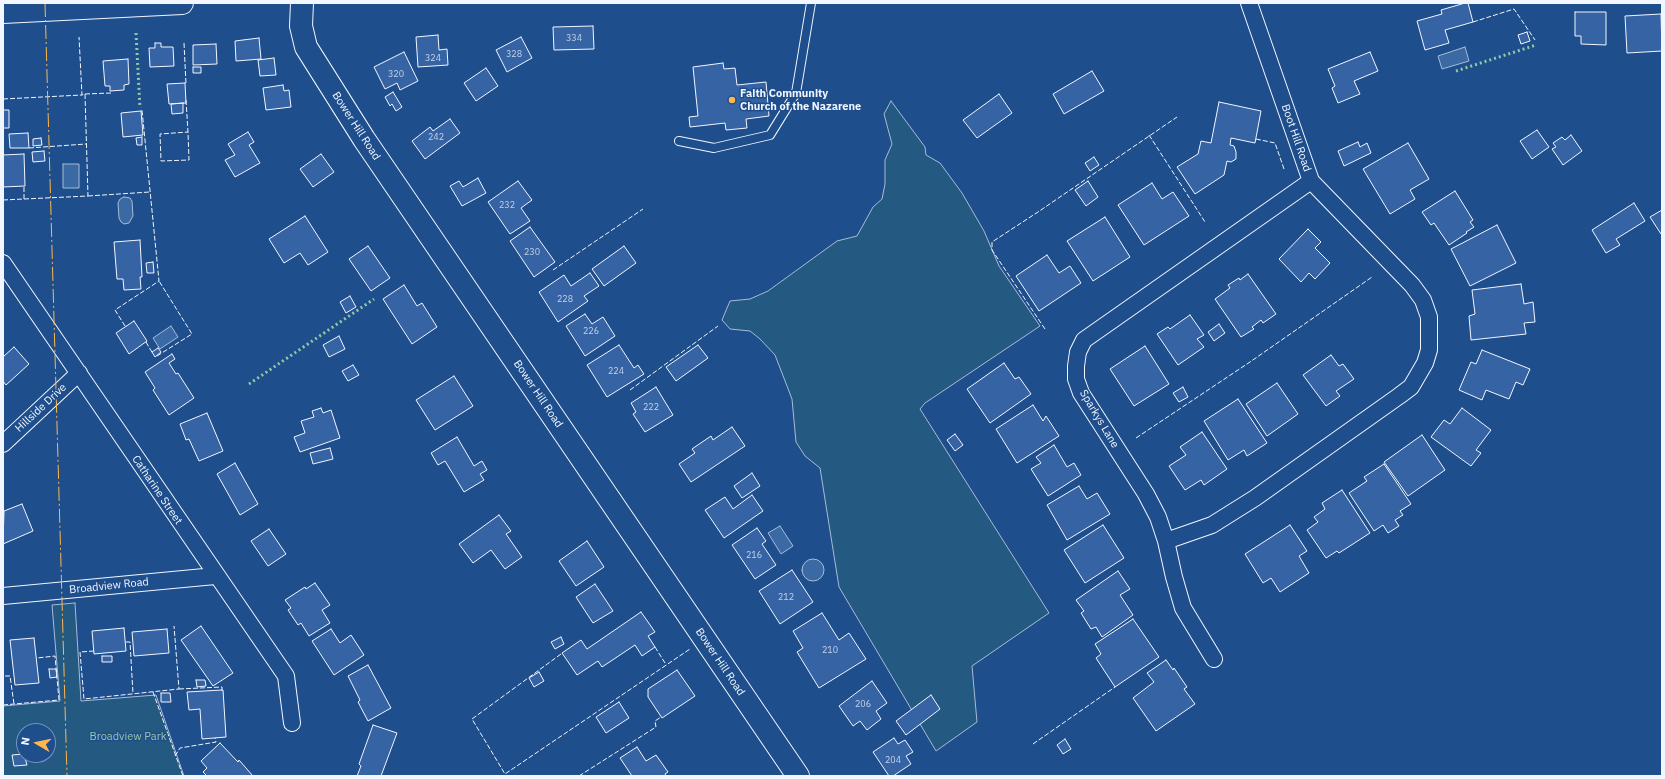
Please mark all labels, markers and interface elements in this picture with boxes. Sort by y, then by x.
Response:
house number: 334 [566,33,582,43]
house number: 328 [506,49,522,59]
house number: 324 [425,53,441,63]
house number: 320 [388,69,404,79]
place label: Faith Community Church of the Nazarene [740,87,861,113]
street label: Bower Hill Road [329,89,383,163]
marker: Faith Community Church of the Nazarene [727,95,737,105]
street label: Boot Hill Road [1278,103,1314,173]
house number: 242 [428,132,444,142]
house number: 232 [499,200,515,210]
house number: 230 [524,247,540,257]
house number: 228 [557,294,573,304]
house number: 226 [583,326,599,336]
street label: Bower Hill Road [511,358,565,430]
house number: 224 [608,366,624,376]
street label: Hillside Drive [13,381,69,435]
street label: Sparkys Lane [1076,388,1122,450]
house number: 222 [643,402,659,412]
street label: Catharine Street [129,453,185,527]
house number: 216 [746,550,762,560]
street label: Broadview Road [69,575,149,597]
house number: 212 [778,592,794,602]
street label: Bower Hill Road [693,626,747,698]
house number: 210 [822,645,838,655]
house number: 206 [855,699,871,709]
north arrow [16,723,56,763]
park label: Broadview Park [89,730,167,744]
text: N [18,736,33,746]
house number: 204 [885,755,901,765]

